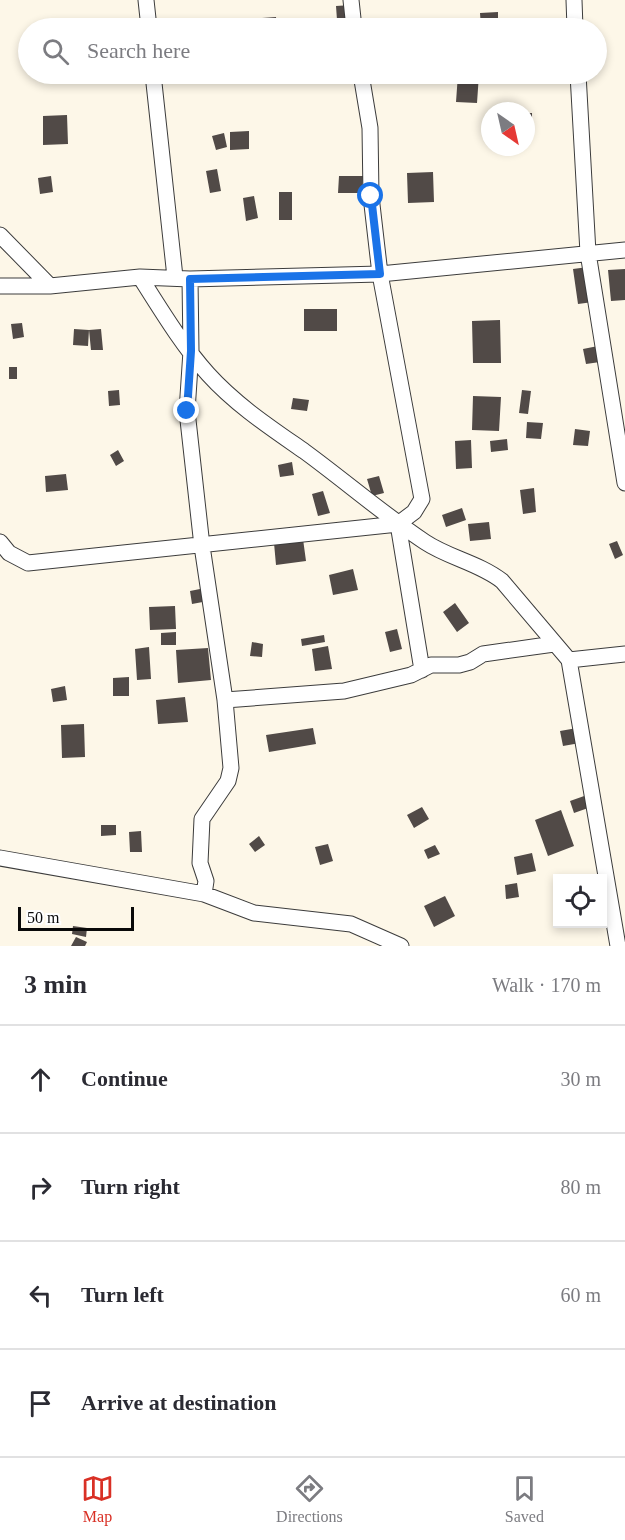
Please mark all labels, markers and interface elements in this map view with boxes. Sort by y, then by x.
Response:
search box [18,18,607,84]
icon: search [39,35,72,68]
text: Search here [87,38,190,63]
north arrow [481,102,535,156]
route start [357,182,383,208]
route end [173,397,199,423]
map controls [553,874,607,928]
button: locate [553,874,607,928]
scale bar [18,904,134,932]
text: 50 m [27,909,59,926]
text: 3 min [24,970,87,999]
text: Walk · 170 m [492,974,601,996]
icon: ahead [24,1063,57,1096]
text: Continue [81,1066,168,1091]
text: 30 m [560,1068,601,1090]
icon: right [24,1171,57,1204]
text: Turn right [81,1174,180,1199]
text: 80 m [560,1176,601,1198]
icon: left [24,1279,57,1312]
text: Turn left [81,1282,164,1307]
text: 60 m [560,1284,601,1306]
icon: arrive [24,1387,57,1420]
text: Arrive at destination [81,1390,277,1415]
tab: Map [81,1472,114,1526]
tab: Directions [276,1472,343,1526]
tab: Saved [505,1472,544,1526]

